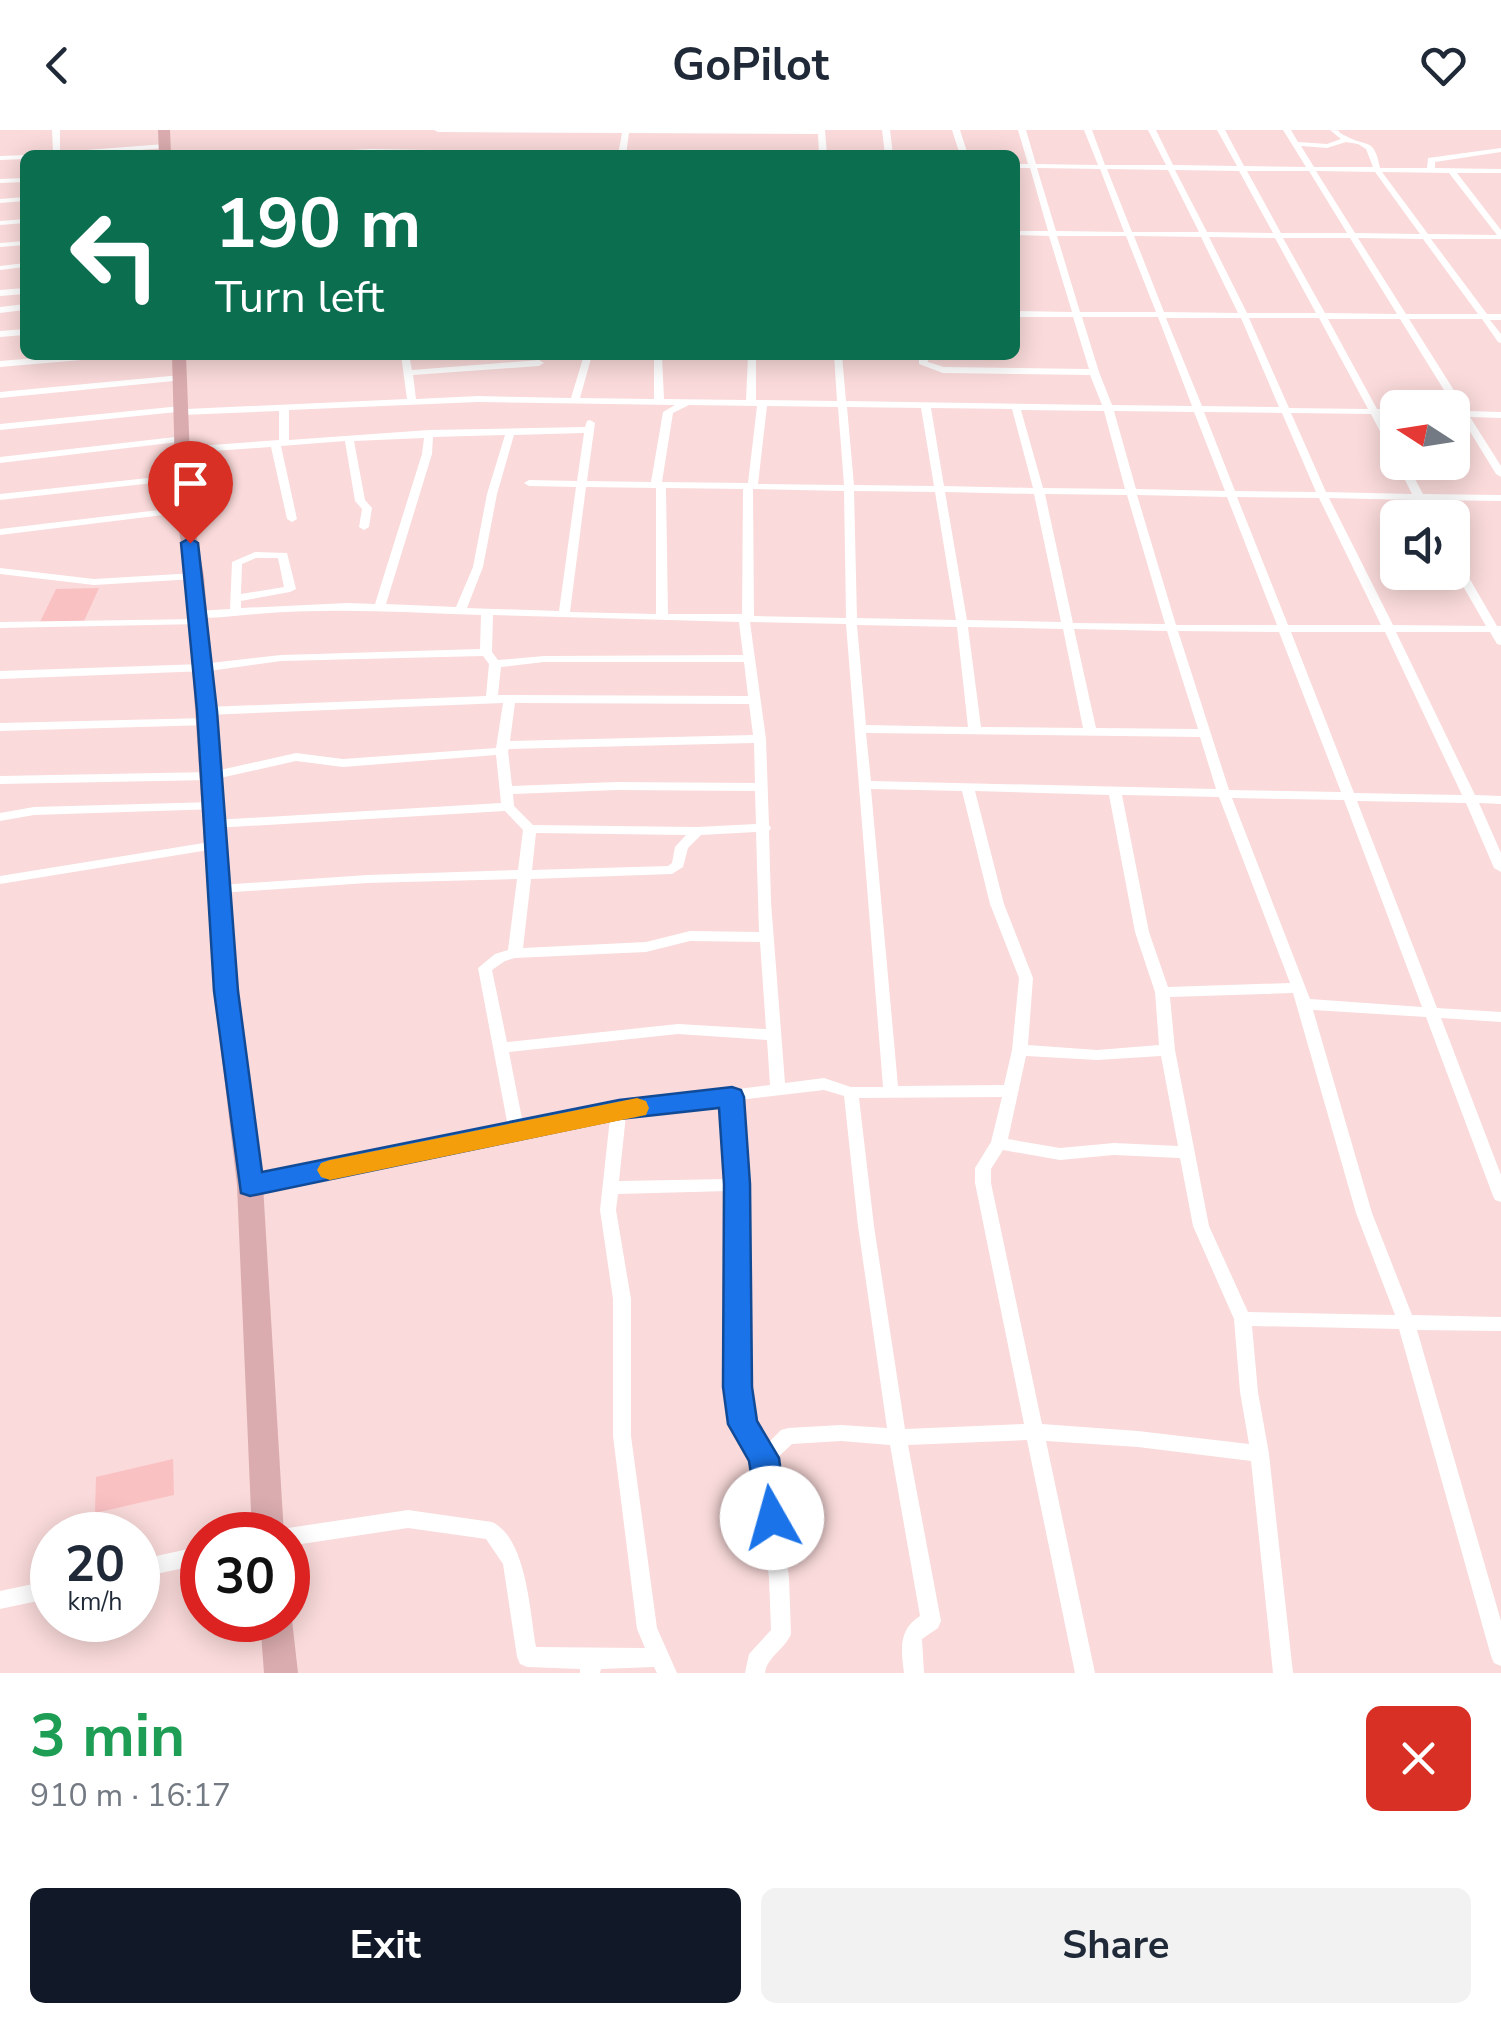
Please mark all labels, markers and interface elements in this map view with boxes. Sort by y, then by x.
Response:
text: GoPilot [672,35,829,96]
icon: back [30,38,85,93]
icon: heart [1416,38,1471,93]
text: 190 m [215,176,421,272]
icon: left [50,190,180,320]
text: Turn left [215,267,384,328]
north arrow [1380,390,1470,480]
map controls [1380,390,1470,590]
pin [148,441,233,544]
icon: arrive [163,456,218,511]
button: sound [1380,500,1470,590]
position arrow [720,1466,824,1570]
speed limit sign: 30 [180,1512,310,1642]
text: 20 [65,1530,125,1599]
text: km/h [67,1585,123,1619]
text: 3 min [30,1695,185,1777]
button: close [1366,1706,1471,1811]
text: 910 m · 16:17 [30,1774,231,1817]
button: Exit [30,1888,741,2003]
button: Share [761,1888,1471,2003]

